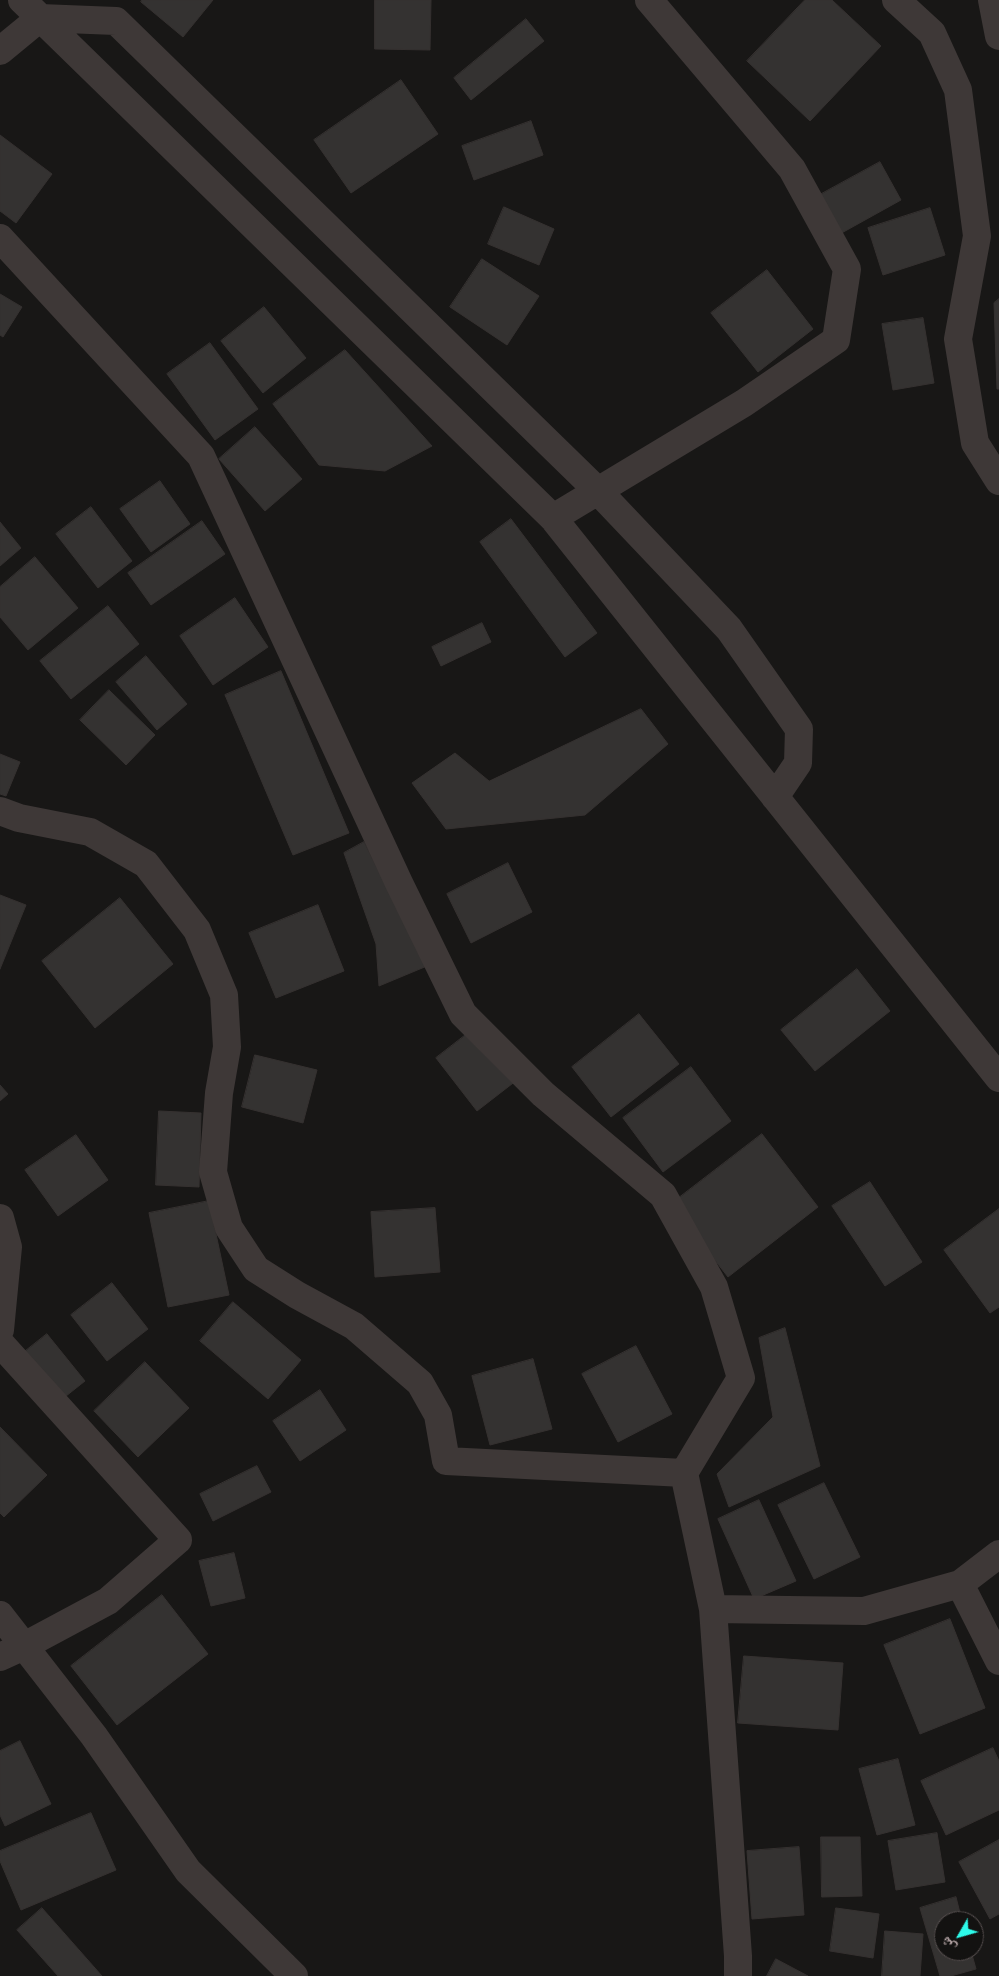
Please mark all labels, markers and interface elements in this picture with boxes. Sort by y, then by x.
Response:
north arrow [934,1911,984,1961]
text: ش [936,1934,959,1956]

